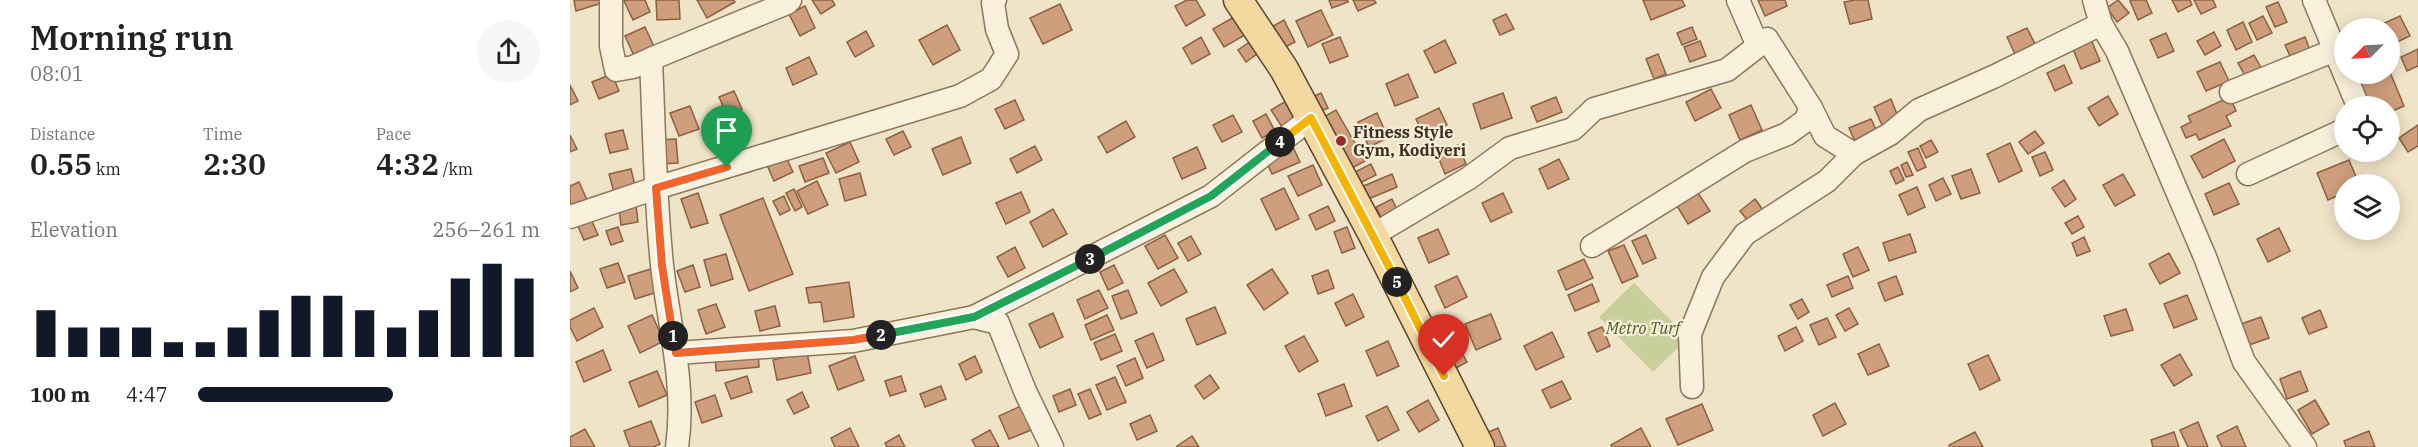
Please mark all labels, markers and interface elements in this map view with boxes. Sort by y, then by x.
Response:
text: Morning run [30,16,233,59]
north arrow [2334,18,2400,84]
map controls [2334,18,2400,240]
button: share [477,20,540,83]
text: 08:01 [30,60,84,87]
button: locate [2334,96,2400,162]
pin [701,105,752,167]
icon: arrive [710,114,743,147]
place label: Fitness Style Gym, Kodiyeri [1353,122,1466,160]
text: Distance [30,124,95,144]
text: Time [203,124,242,144]
text: Pace [376,124,411,144]
pin: 4 [1265,127,1295,157]
text: 4 [1275,132,1285,152]
marker: Fitness Style Gym, Kodiyeri [1334,134,1348,148]
text: 0.55 [30,144,92,183]
text: 2:30 [203,144,266,183]
text: 4:32 [376,144,439,183]
text: km [92,159,121,179]
text: /km [439,159,473,179]
button: layers [2334,174,2400,240]
text: Elevation [30,216,118,243]
text: 256–261 m [433,216,540,243]
pin: 3 [1075,244,1105,274]
text: 3 [1085,249,1095,269]
pin: 5 [1382,267,1412,297]
text: 5 [1392,272,1402,292]
pin [1418,314,1469,376]
park label: Metro Turf [1605,318,1683,338]
pin: 2 [866,320,896,350]
pin: 1 [658,321,688,351]
icon: check [1427,323,1460,356]
text: 2 [876,325,886,345]
text: 1 [668,326,678,346]
text: 100 m [30,381,90,408]
text: 4:47 [126,381,168,408]

